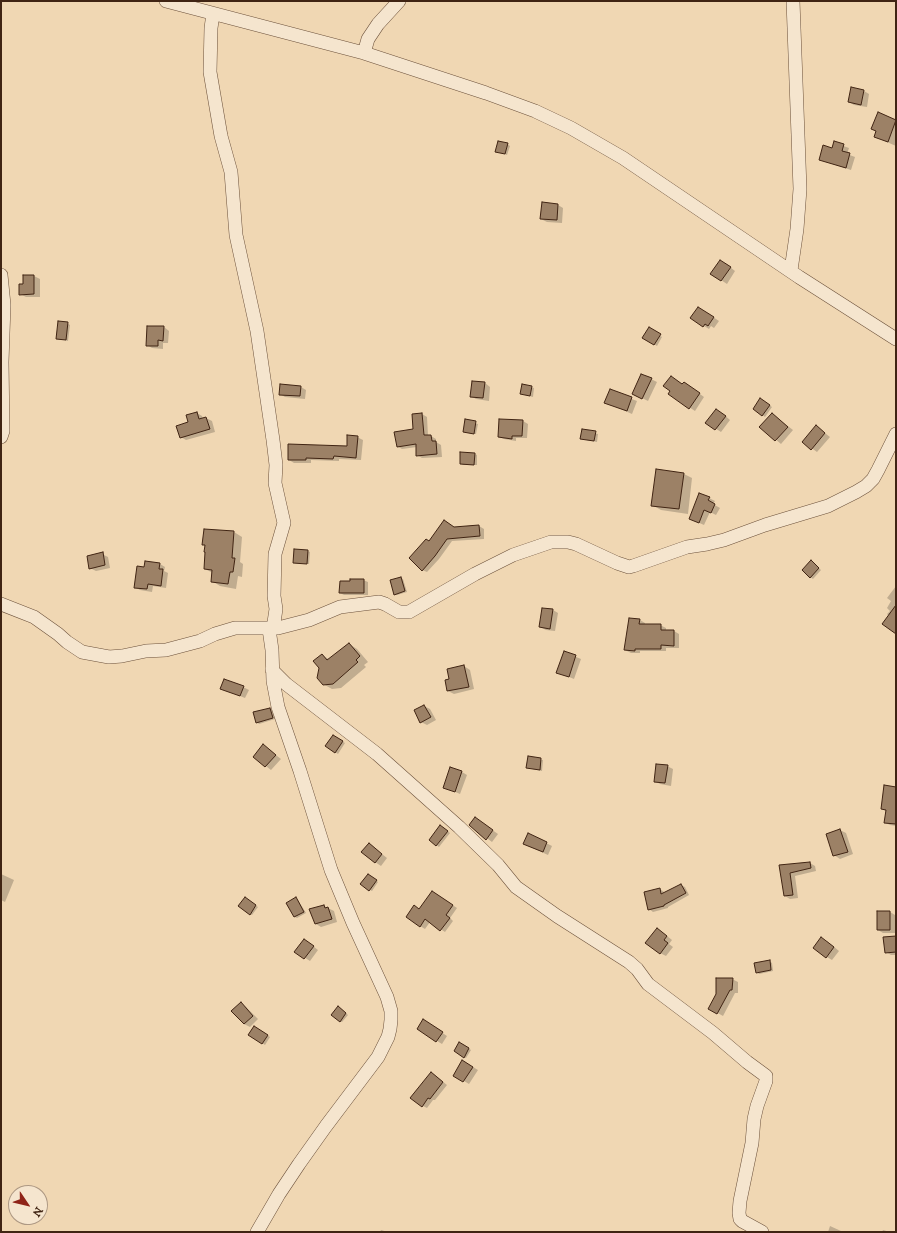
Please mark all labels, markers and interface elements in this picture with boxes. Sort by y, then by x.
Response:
north arrow [8,1185,48,1225]
text: N [29,1204,45,1219]

